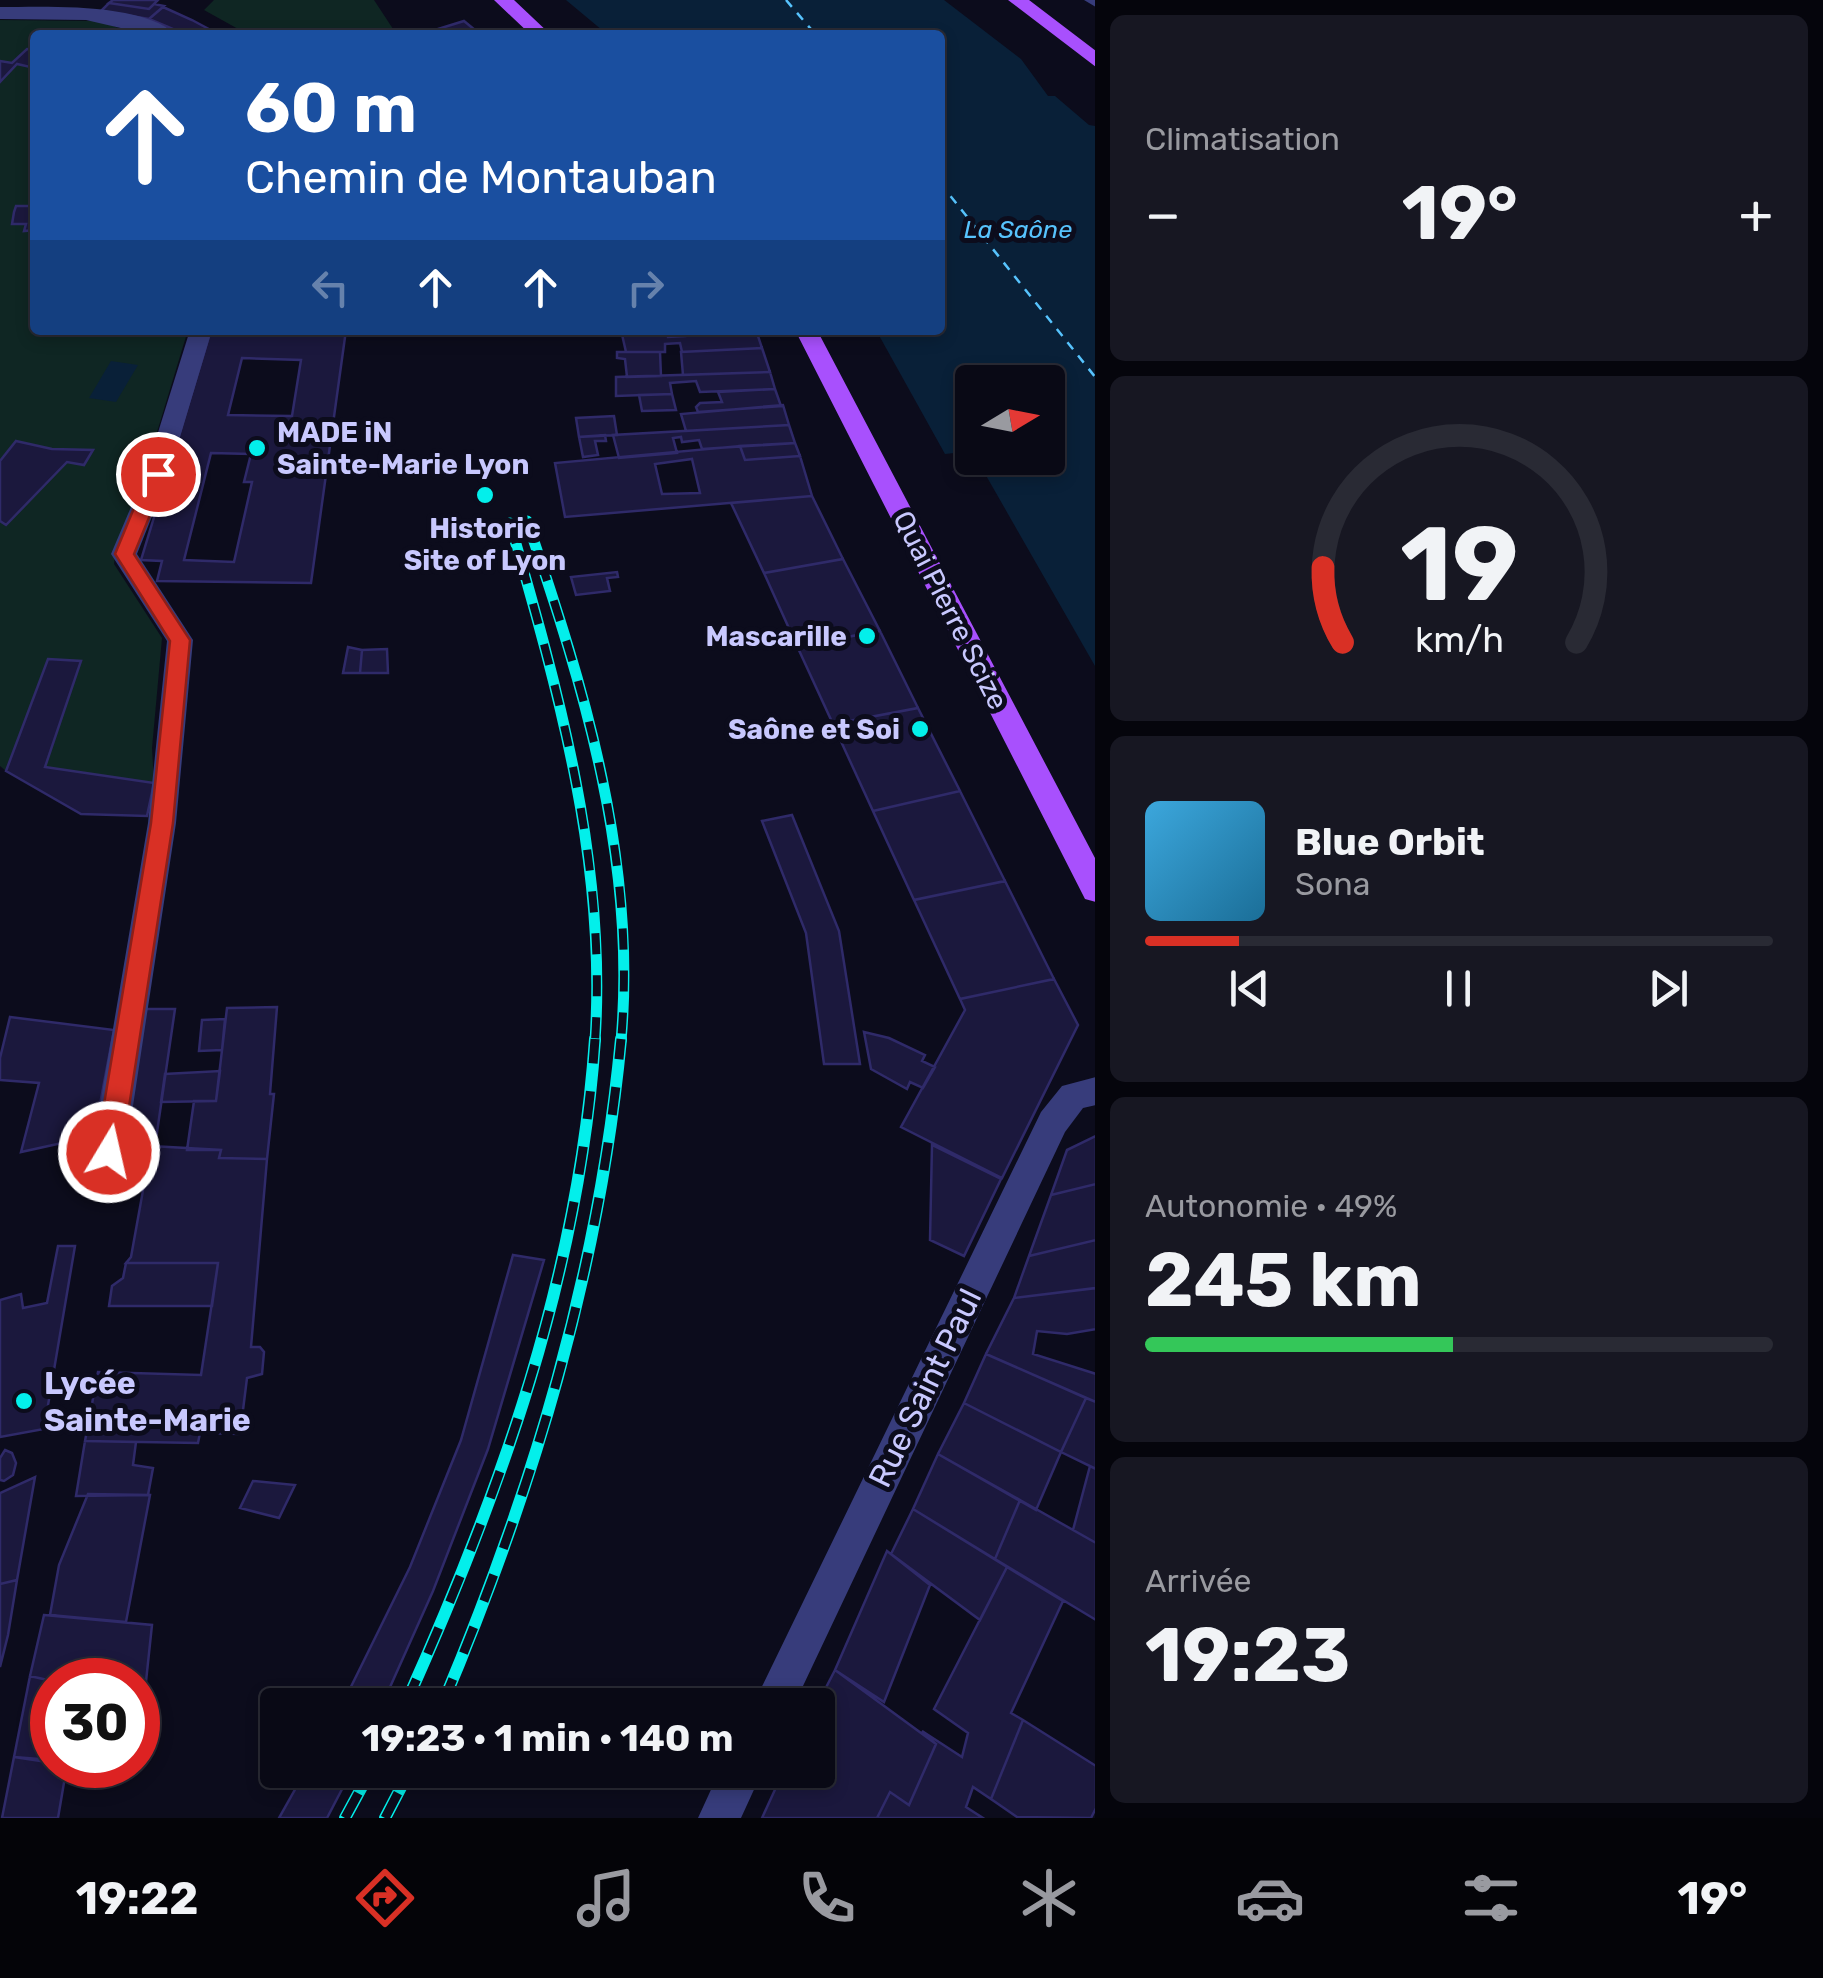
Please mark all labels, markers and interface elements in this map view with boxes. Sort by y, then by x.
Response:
text: 60 m [245,67,417,150]
icon: ahead [80,70,210,200]
text: Climatisation [1145,120,1340,158]
text: Chemin de Montauban [245,151,717,204]
text: 19° [1402,169,1518,258]
text: − [1145,182,1181,247]
text: + [1739,182,1773,247]
water label: La Saône [964,215,1072,244]
icon: left [303,260,358,315]
icon: ahead [408,260,463,315]
icon: ahead [513,260,568,315]
icon: right [618,260,673,315]
north arrow [955,365,1065,475]
map controls [955,365,1065,475]
place label: MADE iN Sainte-Marie Lyon [277,416,529,481]
pin [116,432,201,517]
marker: MADE iN Sainte-Marie Lyon [246,437,268,459]
icon: arrive [131,447,186,502]
marker: Historic Site of Lyon [474,484,496,506]
text: 19 [1400,503,1518,626]
street label: Quai Pierre Scize [886,505,1015,715]
place label: Historic Site of Lyon [404,512,566,577]
text: km/h [1414,619,1504,661]
place label: Mascarille [705,620,847,653]
marker: Mascarille [856,625,878,647]
place label: Saône et Soi [728,713,900,746]
marker: Saône et Soi [909,718,931,740]
text: Blue Orbit [1295,819,1485,865]
text: Sona [1295,865,1370,903]
icon: previous [1222,961,1277,1016]
icon: pause [1431,961,1486,1016]
icon: next [1641,961,1696,1016]
position arrow [57,1100,161,1204]
text: Autonomie · 49% [1145,1187,1397,1225]
text: 245 km [1145,1236,1422,1325]
street label: Rue Saint Paul [861,1283,989,1493]
place label: Lycée Sainte-Marie [44,1364,251,1439]
marker: Lycée Sainte-Marie [13,1390,35,1412]
text: Arrivée [1145,1562,1251,1600]
text: 19:23 [1145,1611,1350,1700]
speed limit sign: 30 [30,1658,160,1788]
text: 19:23 · 1 min · 140 m [361,1715,734,1761]
icon: directions [350,1863,420,1933]
icon: music [571,1863,641,1933]
icon: phone [792,1863,862,1933]
icon: climate [1014,1863,1084,1933]
icon: car [1235,1863,1305,1933]
icon: filters [1456,1863,1526,1933]
text: 19:22 [76,1872,199,1925]
text: 19° [1678,1872,1747,1925]

